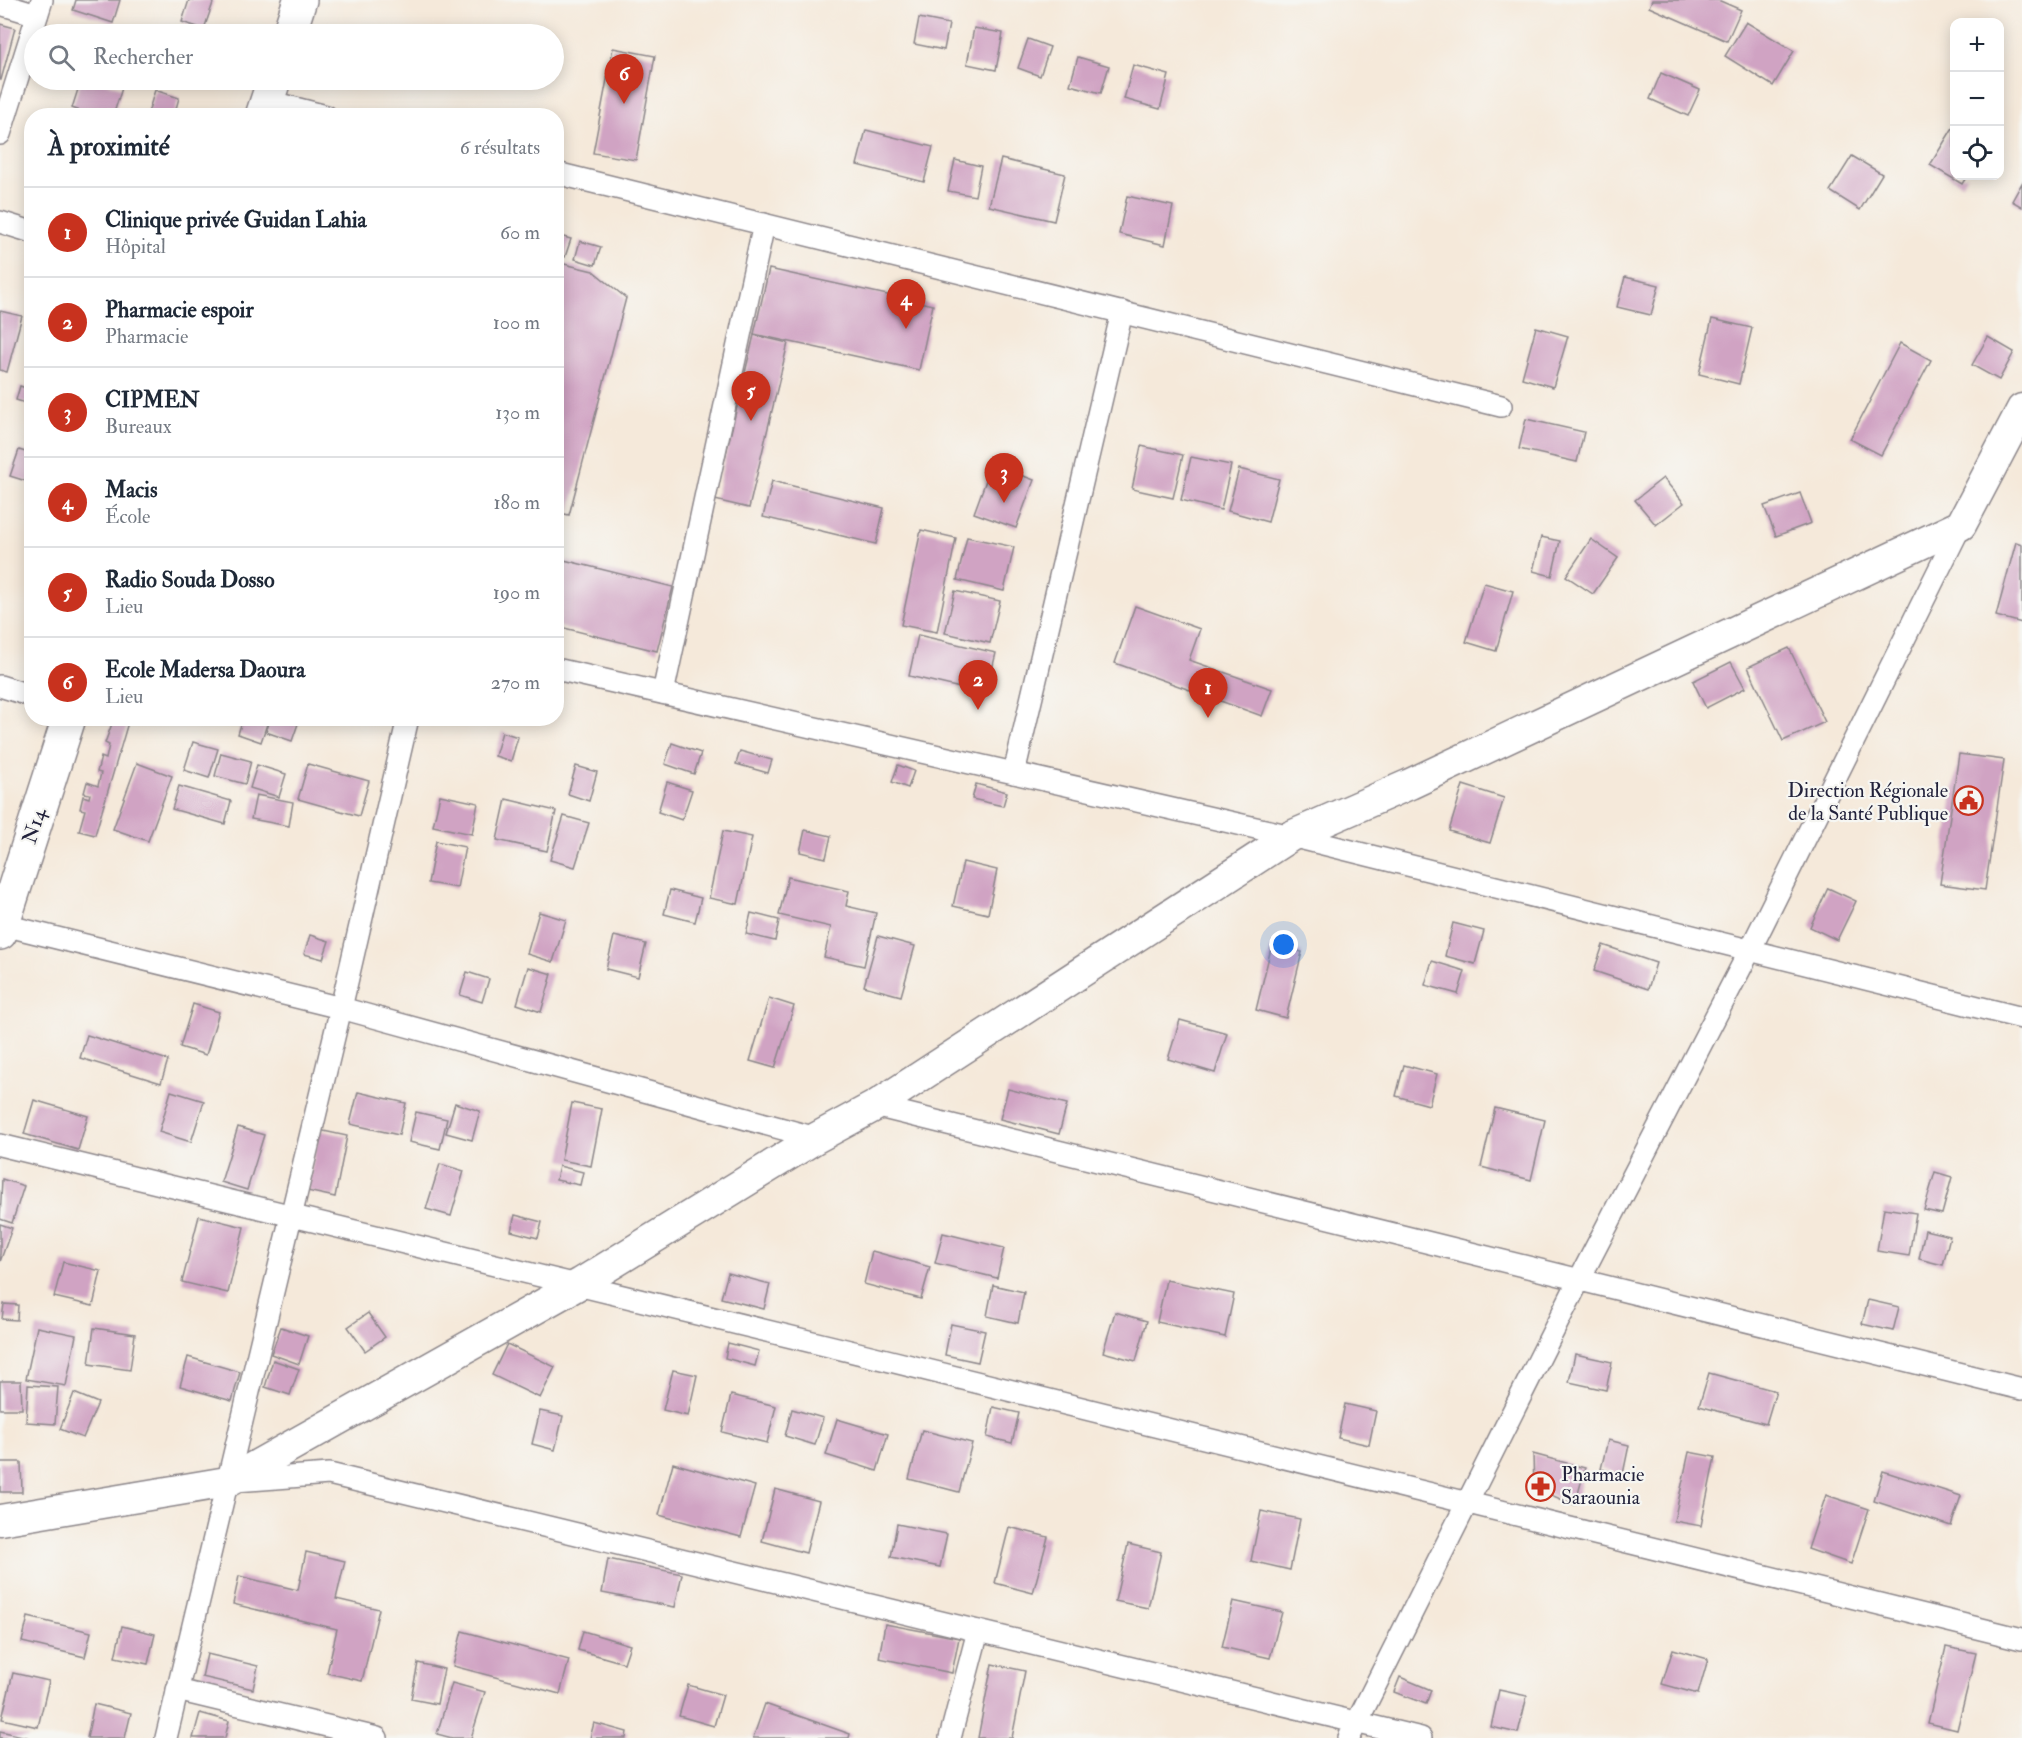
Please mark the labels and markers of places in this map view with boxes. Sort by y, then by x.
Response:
pin: 6 [604,54,644,104]
pin: 4 [886,280,926,329]
pin: 5 [732,372,771,421]
pin: 3 [984,454,1024,503]
pin: 2 [958,660,998,710]
pin: 1 [1188,668,1228,718]
place label: Direction Régionale de la Santé Publique [1788,778,1948,826]
public building icon: Direction Régionale de la Santé Publique [1953,785,1985,817]
place label: Pharmacie Saraounia [1561,1462,1644,1510]
pharmacy icon: Pharmacie Saraounia [1524,1470,1556,1502]

